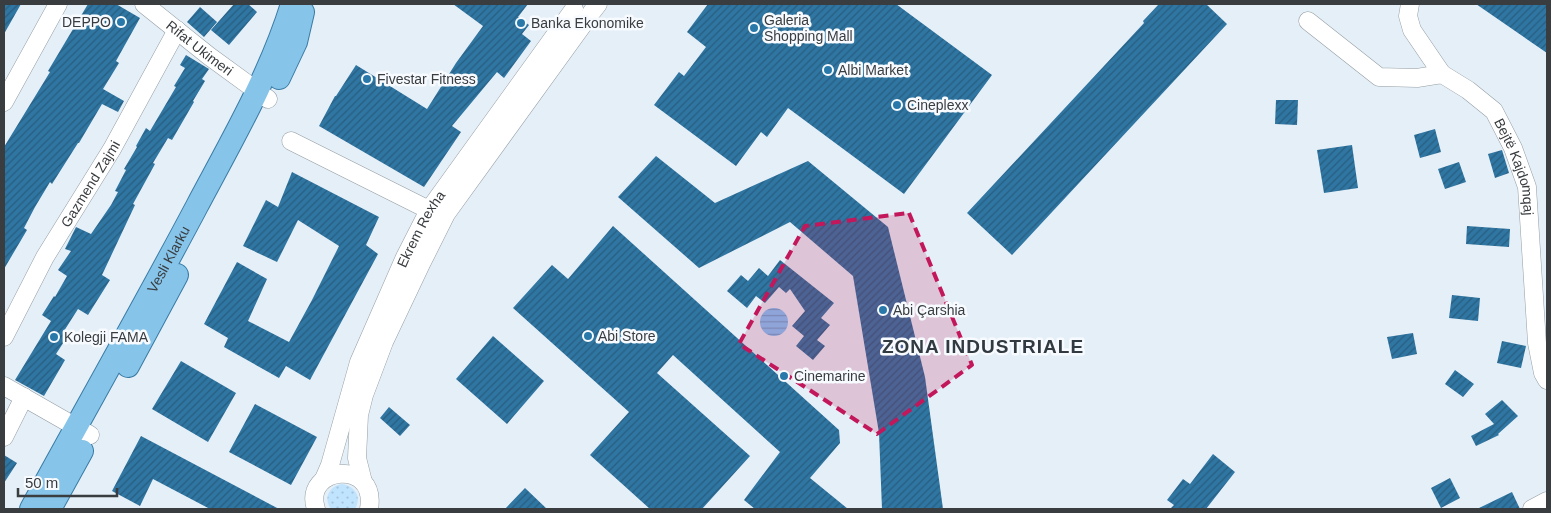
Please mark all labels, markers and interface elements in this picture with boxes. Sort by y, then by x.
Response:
place label: Galeria Shopping Mall [764,12,853,44]
place label: DEPPO [62,14,111,30]
place label: Banka Ekonomike [531,15,644,31]
marker: DEPPO [115,16,127,28]
street label: Rifat Ukimeri [163,17,236,79]
marker: Banka Ekonomike [515,17,527,29]
marker: Galeria Shopping Mall [748,22,760,34]
place label: Albi Market [838,62,908,78]
marker: Albi Market [822,64,834,76]
place label: Fivestar Fitness [377,71,476,87]
marker: Fivestar Fitness [361,73,373,85]
place label: Cineplexx [907,97,968,113]
marker: Cineplexx [891,99,903,111]
street label: Bejtë Kajdomqaj [1491,116,1537,216]
street label: Gazmend Zajmi [58,138,123,230]
street label: Ekrem Rexha [394,187,448,270]
street label: Vesli Klarku [144,223,193,295]
place label: Abi Çarshia [893,302,966,318]
marker: Abi Çarshia [877,304,889,316]
place label: Abi Store [598,328,656,344]
place label: Kolegji FAMA [64,329,149,345]
marker: Abi Store [582,330,594,342]
marker: Kolegji FAMA [48,331,60,343]
district label: ZONA INDUSTRIALE [882,336,1084,357]
place label: Cinemarine [794,368,866,384]
marker: Cinemarine [778,370,790,382]
scale bar [18,466,116,498]
text: 50 m [25,474,58,491]

